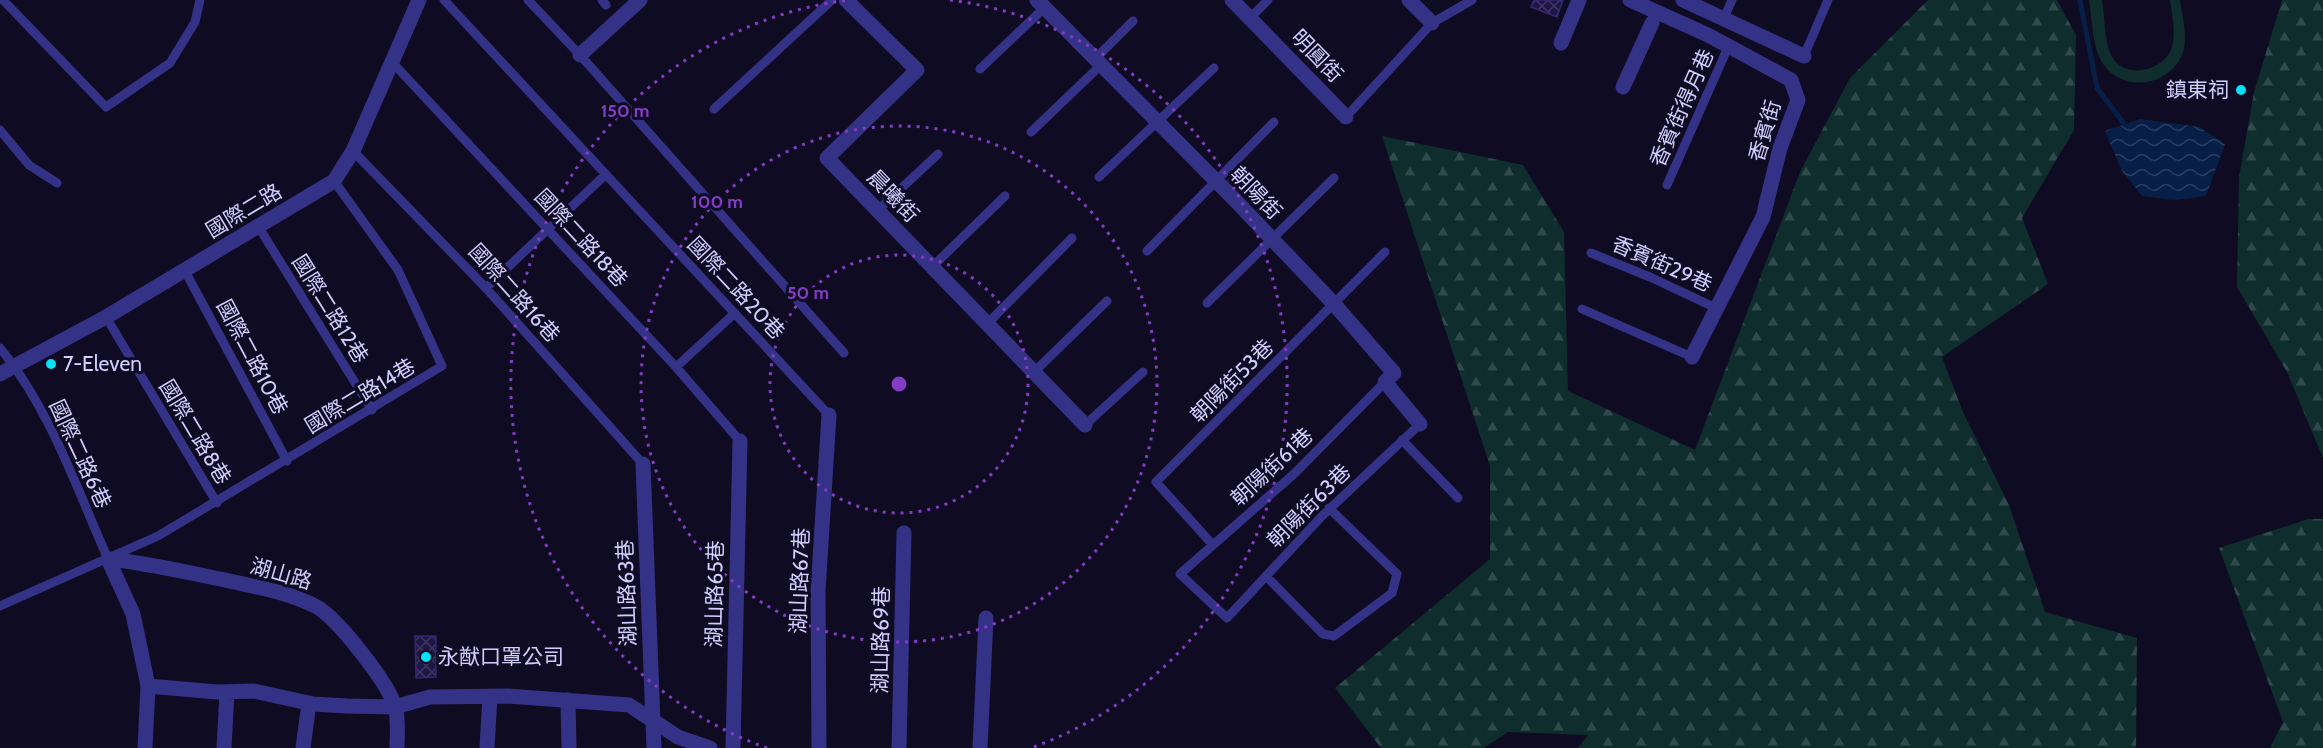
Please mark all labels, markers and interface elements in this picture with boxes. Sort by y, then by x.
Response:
street label: 明圓街 [1286,24,1348,87]
street label: 香賓街得月巷 [1644,45,1719,170]
place label: 鎮東祠 [2166,77,2229,102]
marker: 鎮東祠 [2234,83,2248,97]
street label: 香賓街 [1743,97,1786,165]
text: 150 m [601,100,649,122]
street label: 朝陽街 [1225,161,1287,224]
street label: 晨曦街 [862,164,924,227]
street label: 國際二路 [201,178,286,243]
street label: 國際二路18巷 [530,184,633,292]
text: 100 m [691,191,743,213]
street label: 香賓街29巷 [1608,230,1716,297]
street label: 國際二路20巷 [683,231,790,344]
street label: 國際二路16巷 [464,238,565,347]
street label: 國際二路12巷 [287,250,374,367]
text: 50 m [787,282,829,304]
street label: 國際二路10巷 [212,295,293,418]
street label: 朝陽街53巷 [1185,334,1278,427]
place label: 7-Eleven [63,351,142,376]
street label: 國際二路14巷 [300,353,419,438]
marker: 7-Eleven [44,357,58,371]
centre of rings [889,374,909,394]
street label: 國際二路8巷 [154,375,236,489]
street label: 國際二路6巷 [44,396,116,512]
street label: 朝陽街61巷 [1226,423,1318,511]
street label: 朝陽街63巷 [1262,459,1355,552]
street label: 湖山路67巷 [785,527,814,635]
street label: 湖山路63巷 [612,539,641,647]
street label: 湖山路65巷 [701,540,728,648]
street label: 湖山路 [247,553,315,594]
street label: 湖山路69巷 [867,586,894,694]
place label: 永猷口罩公司 [438,644,564,669]
marker: 永猷口罩公司 [419,650,433,664]

